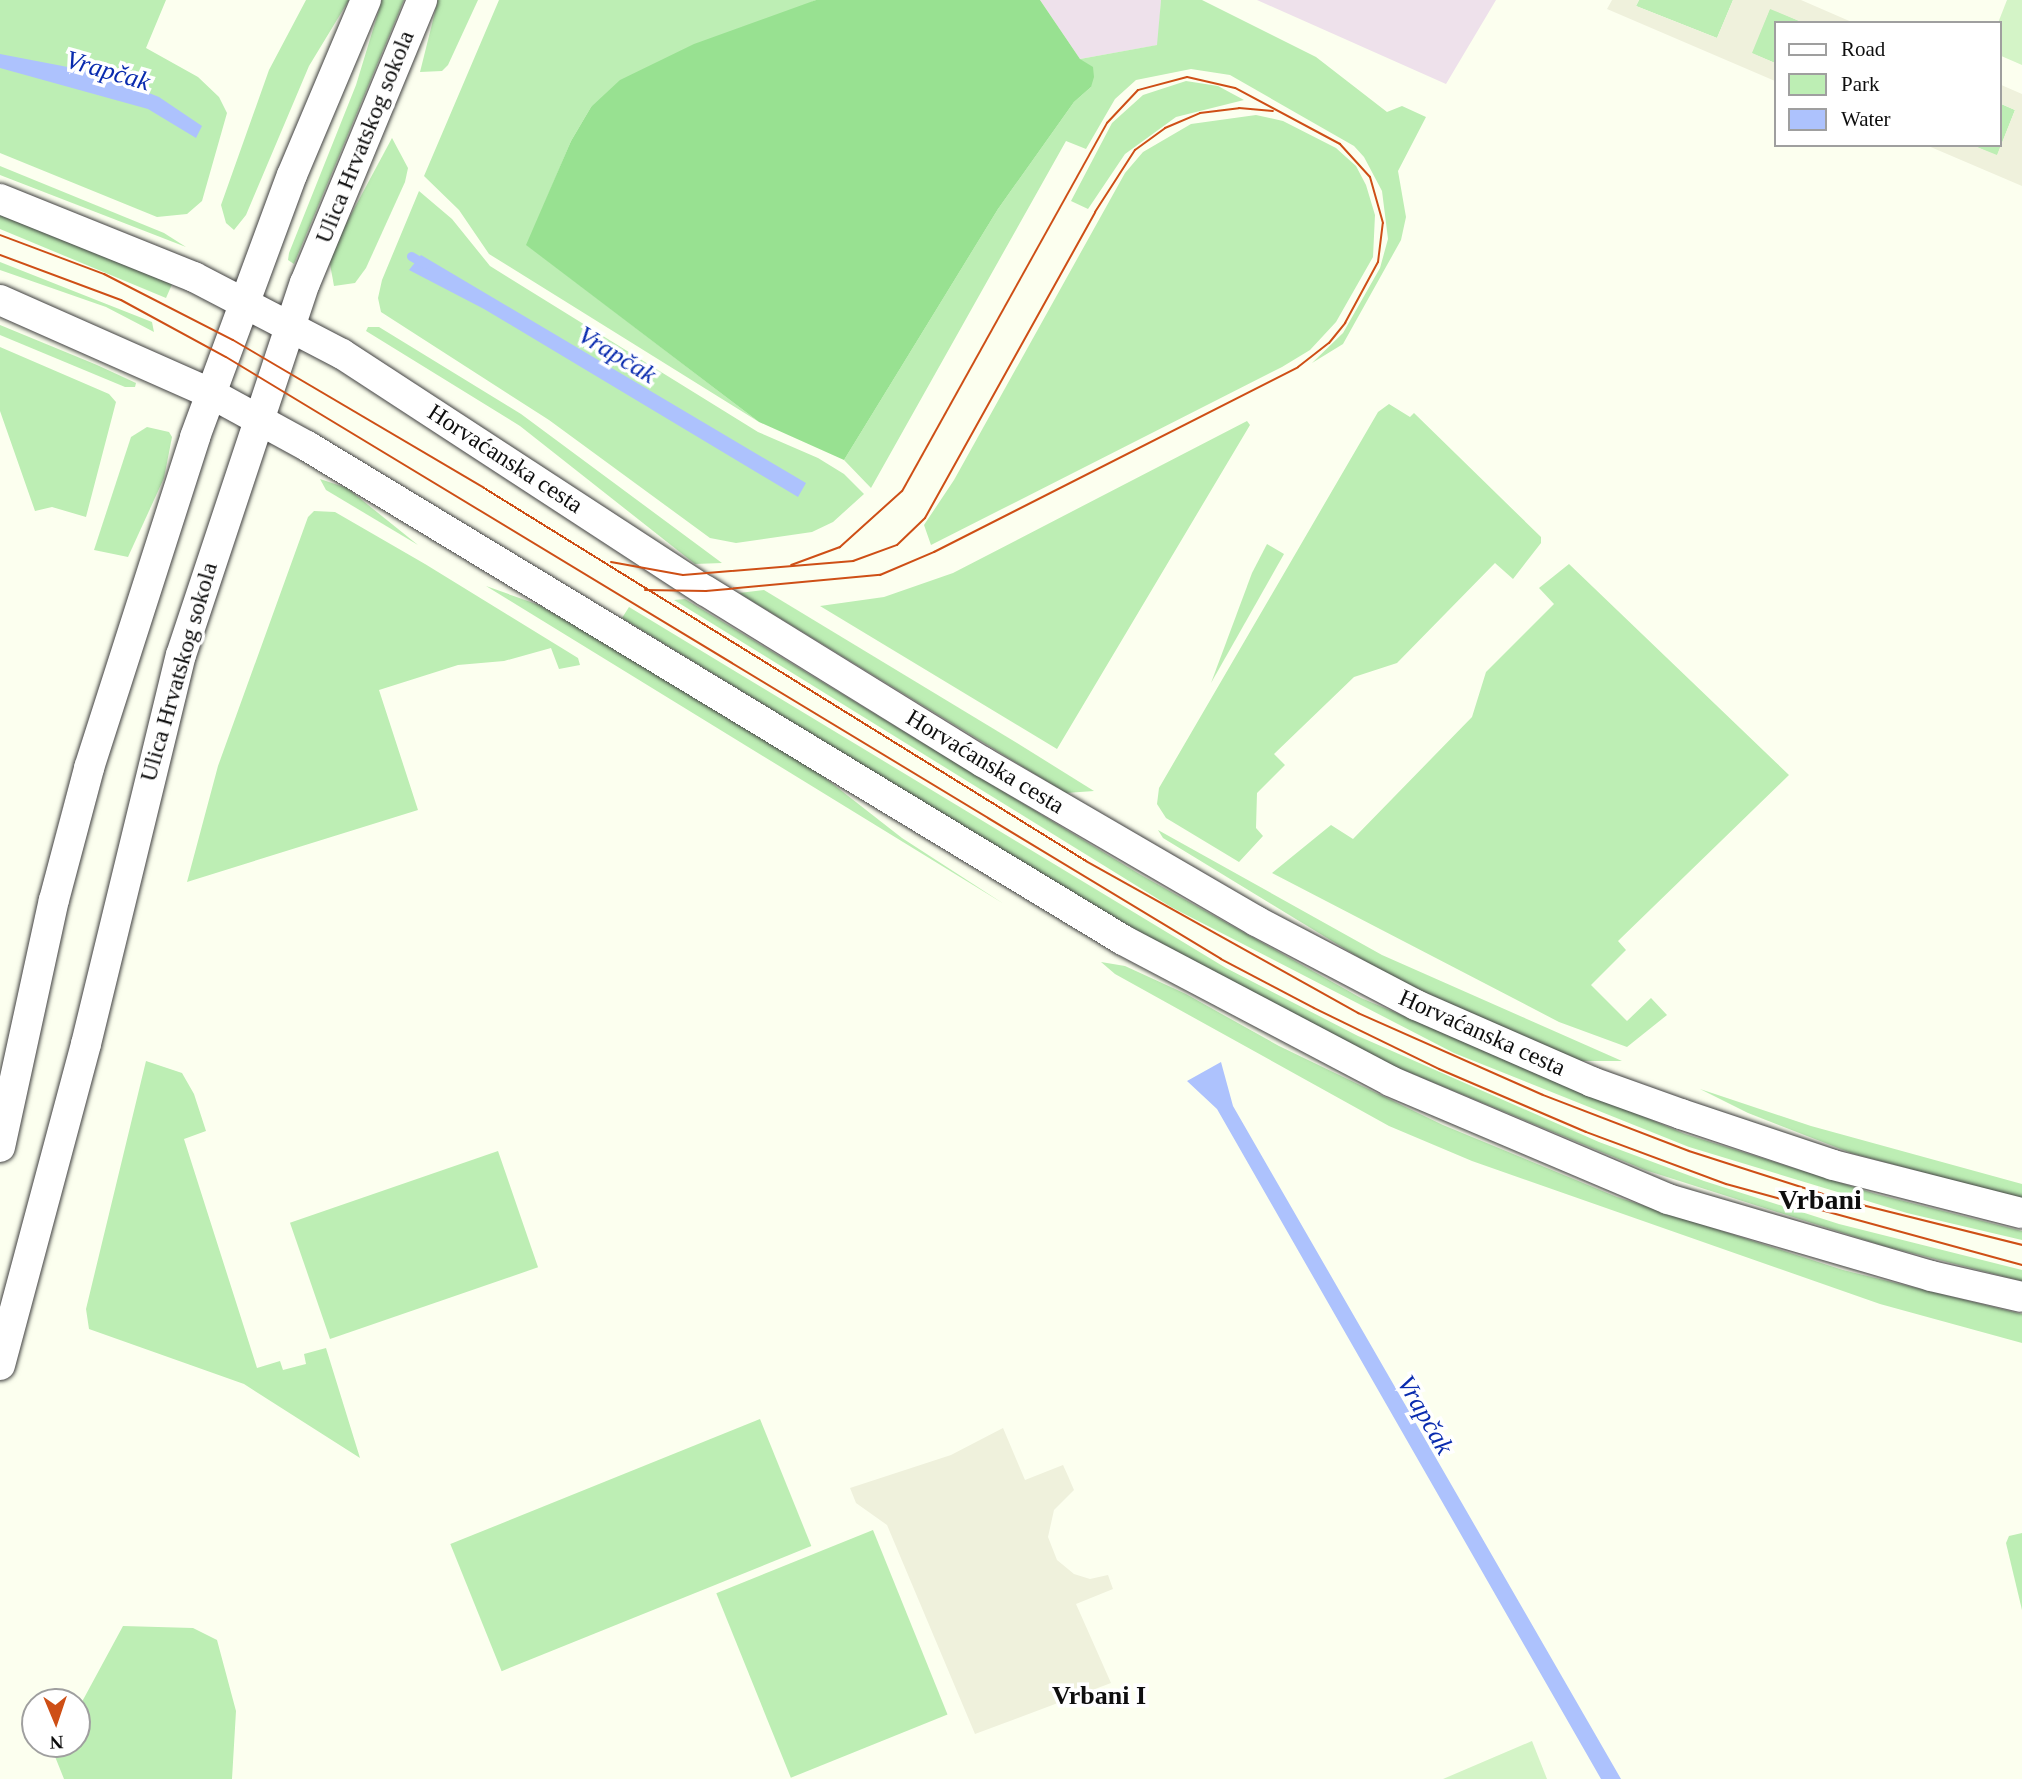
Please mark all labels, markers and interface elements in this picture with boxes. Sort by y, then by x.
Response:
legend [1773,21,2001,147]
street label: Ulica Hrvatskog sokola [309,27,421,247]
text: Road [1841,37,1885,61]
water label: Vrapčak [62,44,154,98]
text: Park [1841,72,1880,96]
text: Water [1841,107,1891,131]
water label: Vrapčak [572,319,662,391]
street label: Horvaćanska cesta [422,398,588,520]
street label: Ulica Hrvatskog sokola [134,559,224,785]
street label: Horvaćanska cesta [901,703,1069,821]
street label: Horvaćanska cesta [1394,983,1570,1083]
district label: Vrbani [1778,1183,1862,1217]
water label: Vrapčak [1390,1370,1460,1460]
district label: Vrbani I [1052,1680,1146,1712]
north arrow [21,1688,91,1758]
text: N [49,1732,64,1753]

